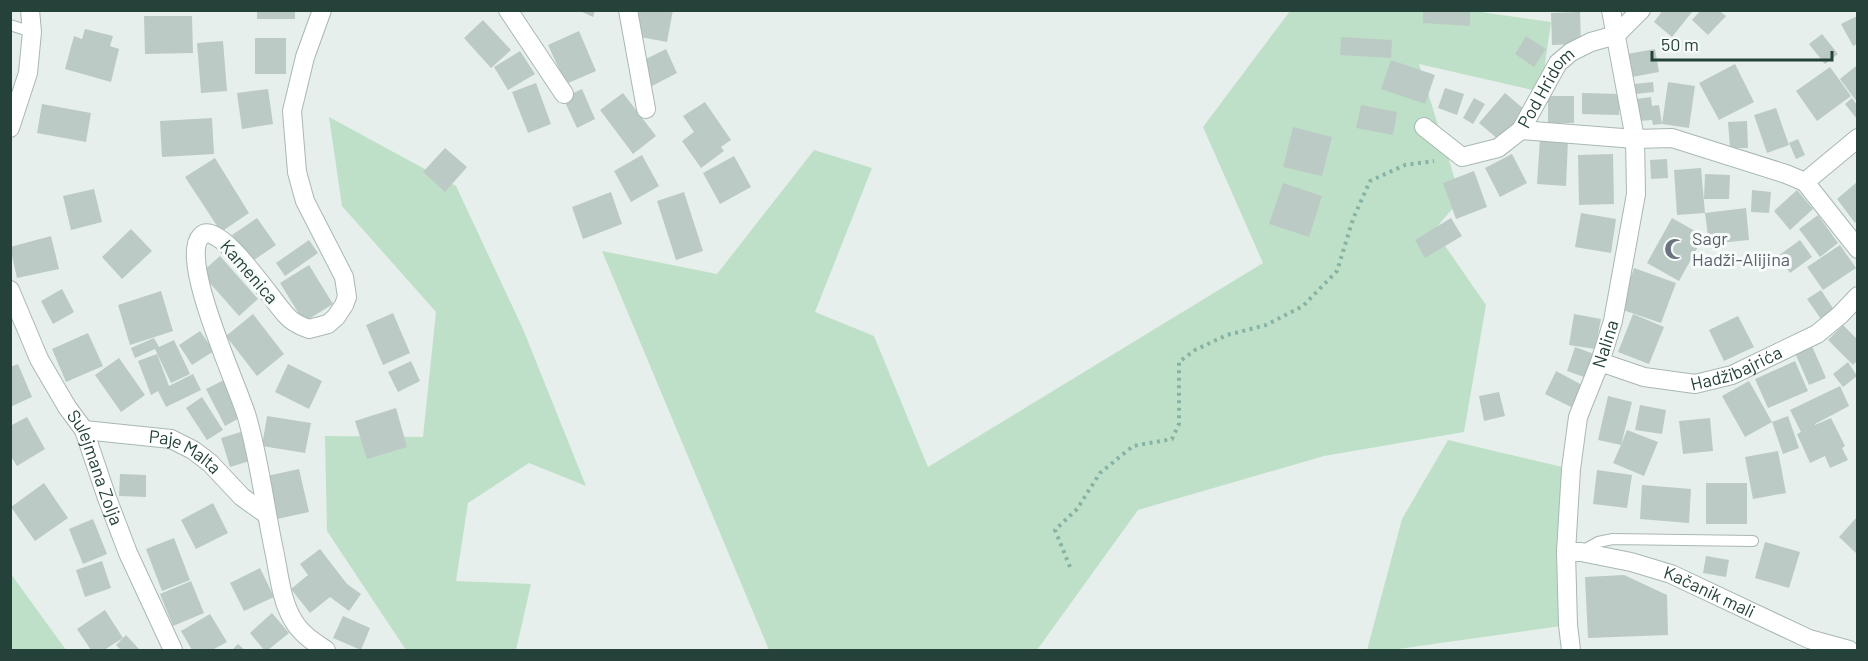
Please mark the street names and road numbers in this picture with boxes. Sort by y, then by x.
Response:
street label: Pod Hridom [1512,42,1578,132]
street label: Kamenica [216,235,283,308]
street label: Nalina [1587,317,1623,370]
street label: Hadžibajrića [1688,341,1785,395]
street label: Sulejmana Zolja [63,405,128,528]
street label: Paje Malta [148,425,226,478]
street label: Kačanik mali [1661,560,1759,622]

